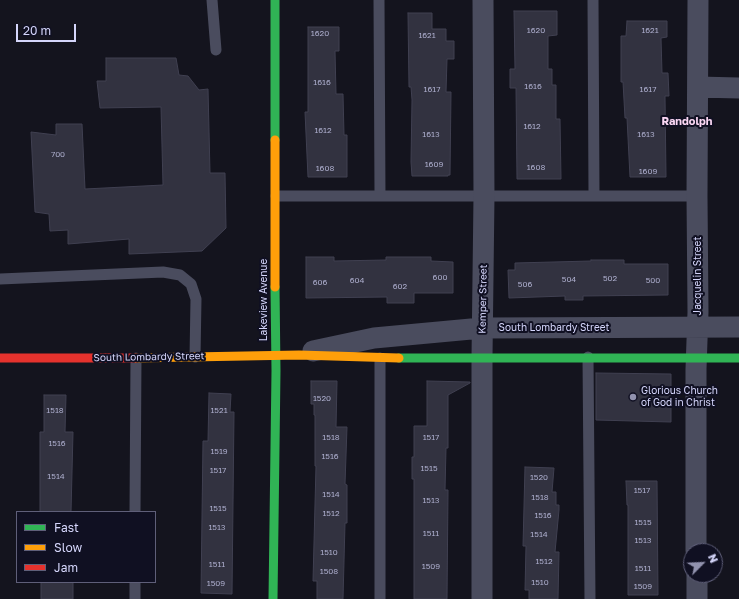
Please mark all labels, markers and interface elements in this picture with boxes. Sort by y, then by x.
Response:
scale bar [18,16,78,42]
text: 20 m [23,23,51,38]
house number: 1620 [527,25,545,35]
house number: 1621 [641,25,659,35]
house number: 1620 [311,28,329,38]
house number: 1621 [418,30,436,40]
house number: 1616 [313,77,331,87]
house number: 1616 [524,81,542,91]
house number: 1617 [424,84,440,94]
house number: 1617 [640,84,656,94]
district label: Randolph [662,115,712,129]
house number: 1612 [523,121,541,131]
house number: 1612 [314,125,332,135]
house number: 1613 [422,129,440,139]
house number: 1613 [637,129,655,139]
house number: 700 [51,149,65,159]
house number: 1609 [425,159,443,169]
house number: 1608 [527,162,545,172]
house number: 1608 [316,163,334,173]
house number: 1609 [639,166,657,176]
street label: Jacquelin Street [692,237,704,315]
street label: Lakeview Avenue [258,259,270,341]
street label: Kemper Street [476,264,490,334]
house number: 600 [433,272,447,282]
house number: 502 [603,273,617,283]
house number: 504 [562,274,576,284]
house number: 604 [350,275,364,285]
house number: 500 [646,275,660,285]
house number: 606 [313,277,327,287]
house number: 506 [518,279,532,289]
house number: 602 [393,281,407,291]
street label: South Lombardy Street [499,322,609,334]
street label: South Lombardy Street [93,350,205,364]
place label: Glorious Church of God in Christ [641,385,718,408]
marker: Glorious Church of God in Christ [628,392,638,402]
house number: 1520 [313,393,331,403]
house number: 1518 [46,405,64,415]
house number: 1521 [210,405,228,415]
house number: 1518 [322,432,340,442]
house number: 1517 [423,432,439,442]
house number: 1516 [48,438,66,448]
house number: 1519 [210,446,228,456]
house number: 1516 [321,451,339,461]
house number: 1515 [420,463,438,473]
house number: 1517 [210,465,226,475]
house number: 1514 [47,471,65,481]
house number: 1520 [530,472,548,482]
house number: 1517 [634,485,650,495]
house number: 1514 [322,489,340,499]
house number: 1518 [531,492,549,502]
house number: 1513 [422,495,440,505]
house number: 1515 [209,503,227,513]
house number: 1512 [322,508,340,518]
house number: 1516 [534,510,552,520]
legend [16,511,156,583]
house number: 1515 [634,517,652,527]
text: Fast [54,520,79,535]
house number: 1513 [208,522,226,532]
house number: 1511 [423,528,439,538]
house number: 1514 [530,529,548,539]
house number: 1513 [634,535,652,545]
text: Slow [54,540,82,555]
north arrow [683,543,723,583]
house number: 1510 [320,547,338,557]
text: N [706,552,721,565]
house number: 1512 [535,556,553,566]
house number: 1511 [209,559,225,569]
text: Jam [54,560,78,575]
house number: 1509 [422,561,440,571]
house number: 1511 [635,563,651,573]
house number: 1508 [320,566,338,576]
house number: 1510 [531,577,549,587]
house number: 1509 [207,578,225,588]
house number: 1509 [634,581,652,591]

